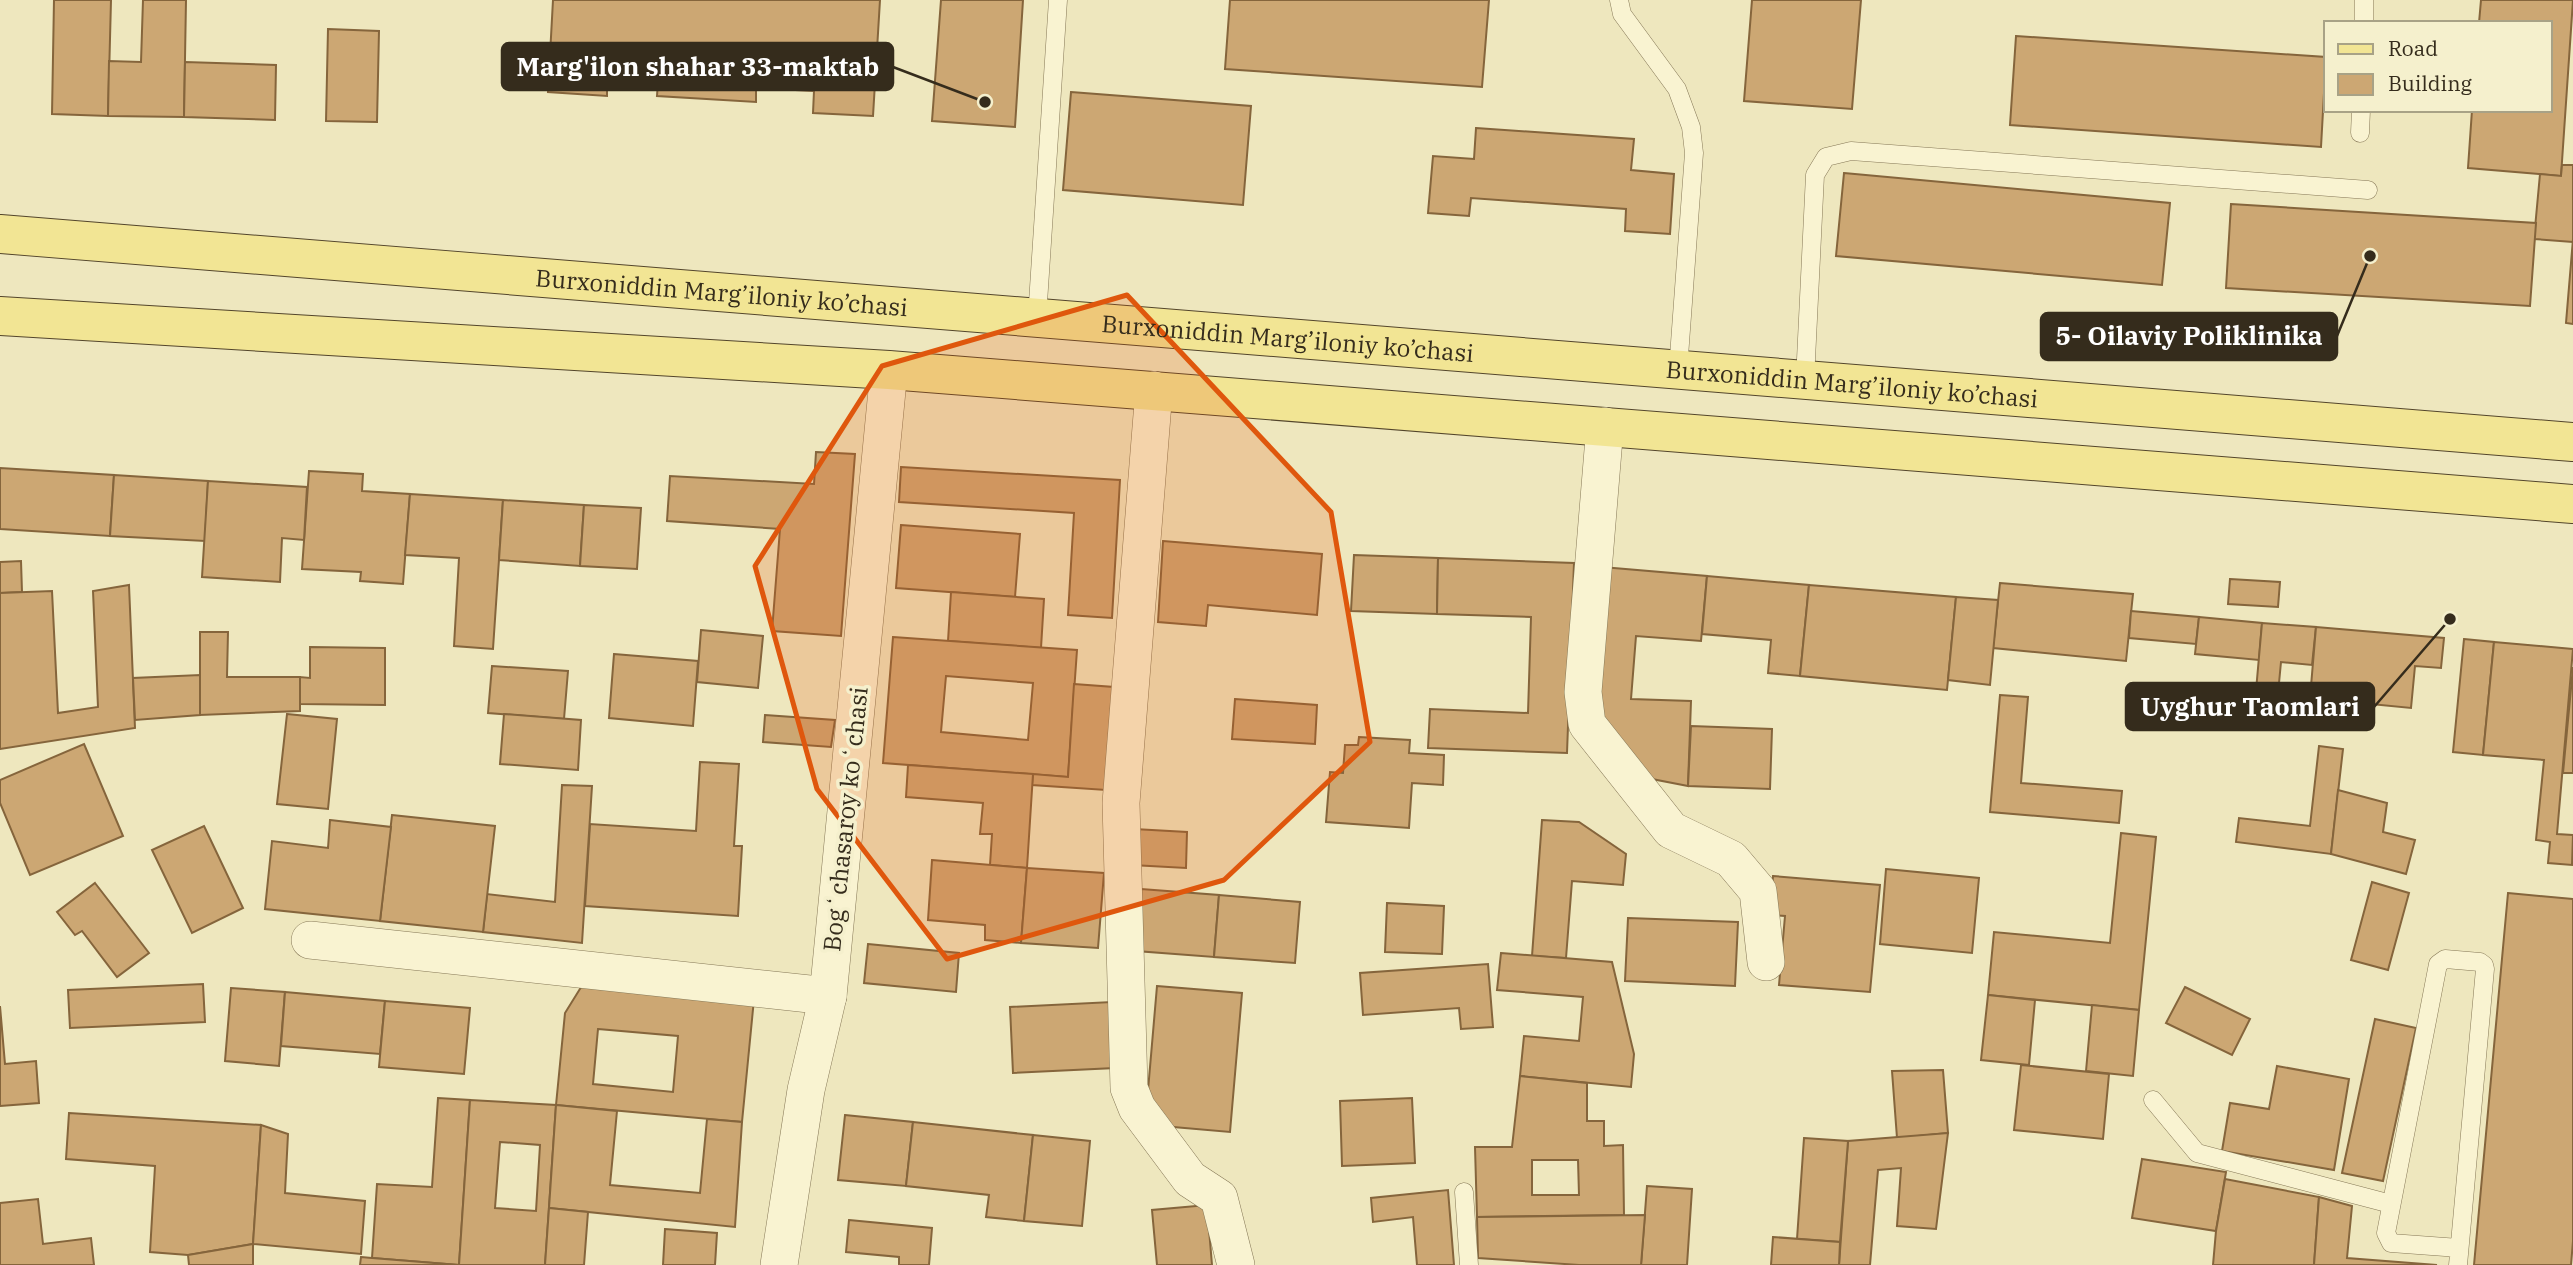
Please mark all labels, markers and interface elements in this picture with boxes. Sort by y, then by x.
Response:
legend [2324,21,2552,112]
text: Road [2388,34,2438,62]
callout: Marg'ilon shahar 33-maktab [502,43,893,90]
text: Marg'ilon shahar 33-maktab [517,49,879,83]
text: Building [2388,69,2473,97]
street label: Burxoniddin Marg’iloniy ko’chasi [534,261,909,323]
street label: Burxoniddin Marg’iloniy ko’chasi [1100,307,1475,369]
callout: 5- Oilaviy Poliklinika [2041,313,2337,360]
text: 5- Oilaviy Poliklinika [2055,318,2323,352]
street label: Burxoniddin Marg’iloniy ko’chasi [1665,353,2039,415]
callout: Uyghur Taomlari [2126,683,2374,730]
street label: Bogʻchasaroy koʻchasi [815,685,875,953]
text: Uyghur Taomlari [2140,689,2360,723]

